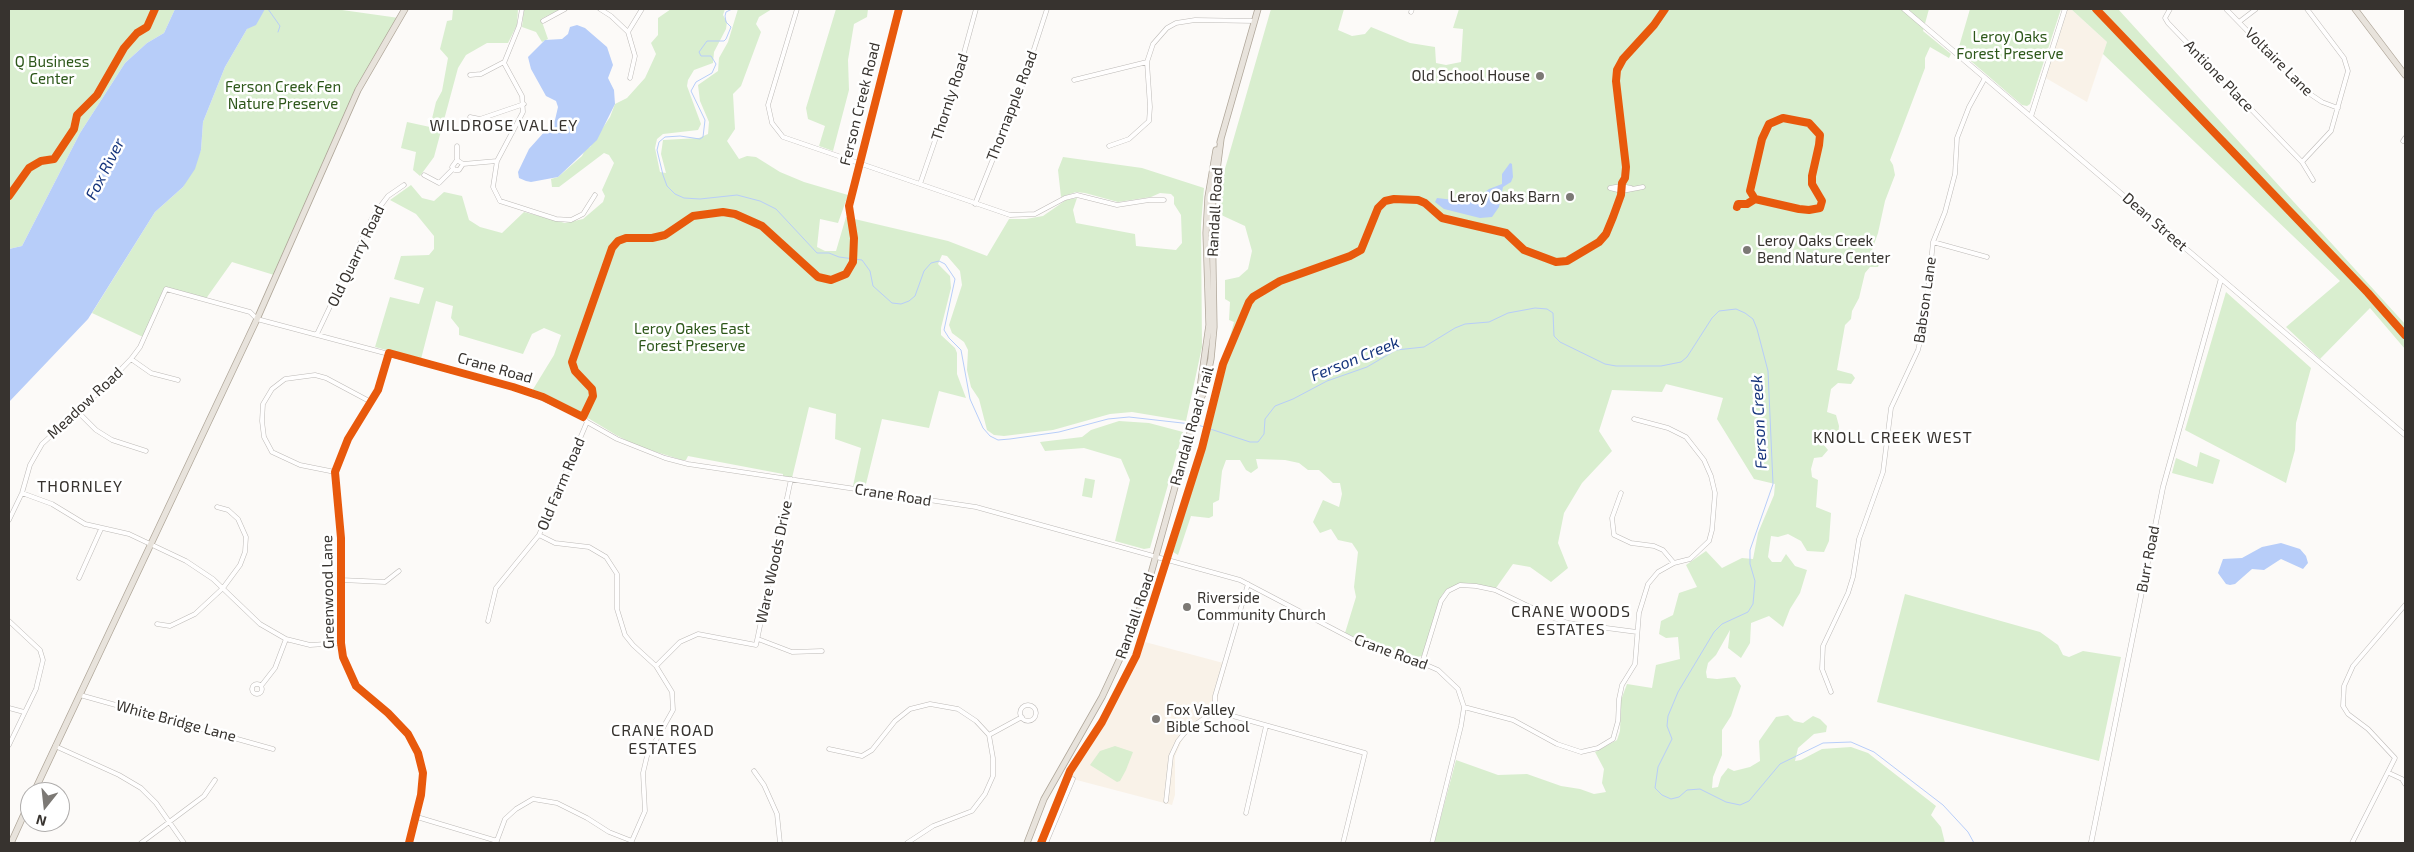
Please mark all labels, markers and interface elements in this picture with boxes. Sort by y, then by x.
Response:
street label: Voltaire Lane [2241,24,2317,100]
park label: Leroy Oaks Forest Preserve [1956,28,2064,63]
street label: Antione Place [2180,36,2258,116]
street label: Ferson Creek Road [836,41,884,167]
street label: Thornapple Road [983,48,1041,164]
street label: Thornly Road [927,51,973,143]
park label: Q Business Center [15,53,89,88]
place label: Old School House [1412,67,1530,85]
marker: Old School House [1534,70,1546,82]
park label: Ferson Creek Fen Nature Preserve [225,78,341,113]
district label: WILDROSE VALLEY [428,116,580,136]
water label: Fox River [81,135,129,203]
street label: Randall Road [1204,167,1226,257]
place label: Leroy Oaks Barn [1450,188,1560,206]
street label: Dean Street [2119,189,2191,255]
marker: Leroy Oaks Barn [1564,191,1576,203]
street label: Old Quarry Road [324,202,388,310]
place label: Leroy Oaks Creek Bend Nature Center [1757,232,1890,267]
marker: Leroy Oaks Creek Bend Nature Center [1741,244,1753,256]
street label: Babson Lane [1910,256,1940,344]
park label: Leroy Oakes East Forest Preserve [634,320,750,355]
water label: Ferson Creek [1308,332,1402,386]
street label: Crane Road [455,349,535,387]
street label: Meadow Road [43,363,127,443]
street label: Randall Road Trail [1166,364,1218,488]
water label: Ferson Creek [1747,375,1771,469]
district label: KNOLL CREEK WEST [1811,428,1975,448]
street label: Old Farm Road [533,435,589,533]
district label: THORNLEY [36,477,124,497]
street label: Crane Road [853,480,933,510]
street label: Ware Woods Drive [752,499,796,625]
street label: Burr Road [2133,524,2163,594]
street label: Greenwood Lane [318,535,338,649]
street label: Randall Road [1112,571,1158,661]
place label: Riverside Community Church [1197,589,1326,624]
marker: Riverside Community Church [1181,601,1193,613]
district label: CRANE WOODS ESTATES [1510,602,1632,640]
street label: Crane Road [1352,630,1430,674]
street label: White Bridge Lane [114,696,238,746]
place label: Fox Valley Bible School [1166,701,1249,736]
marker: Fox Valley Bible School [1150,713,1162,725]
district label: CRANE ROAD ESTATES [610,721,716,759]
north arrow [20,782,70,832]
text: N [34,811,48,831]

